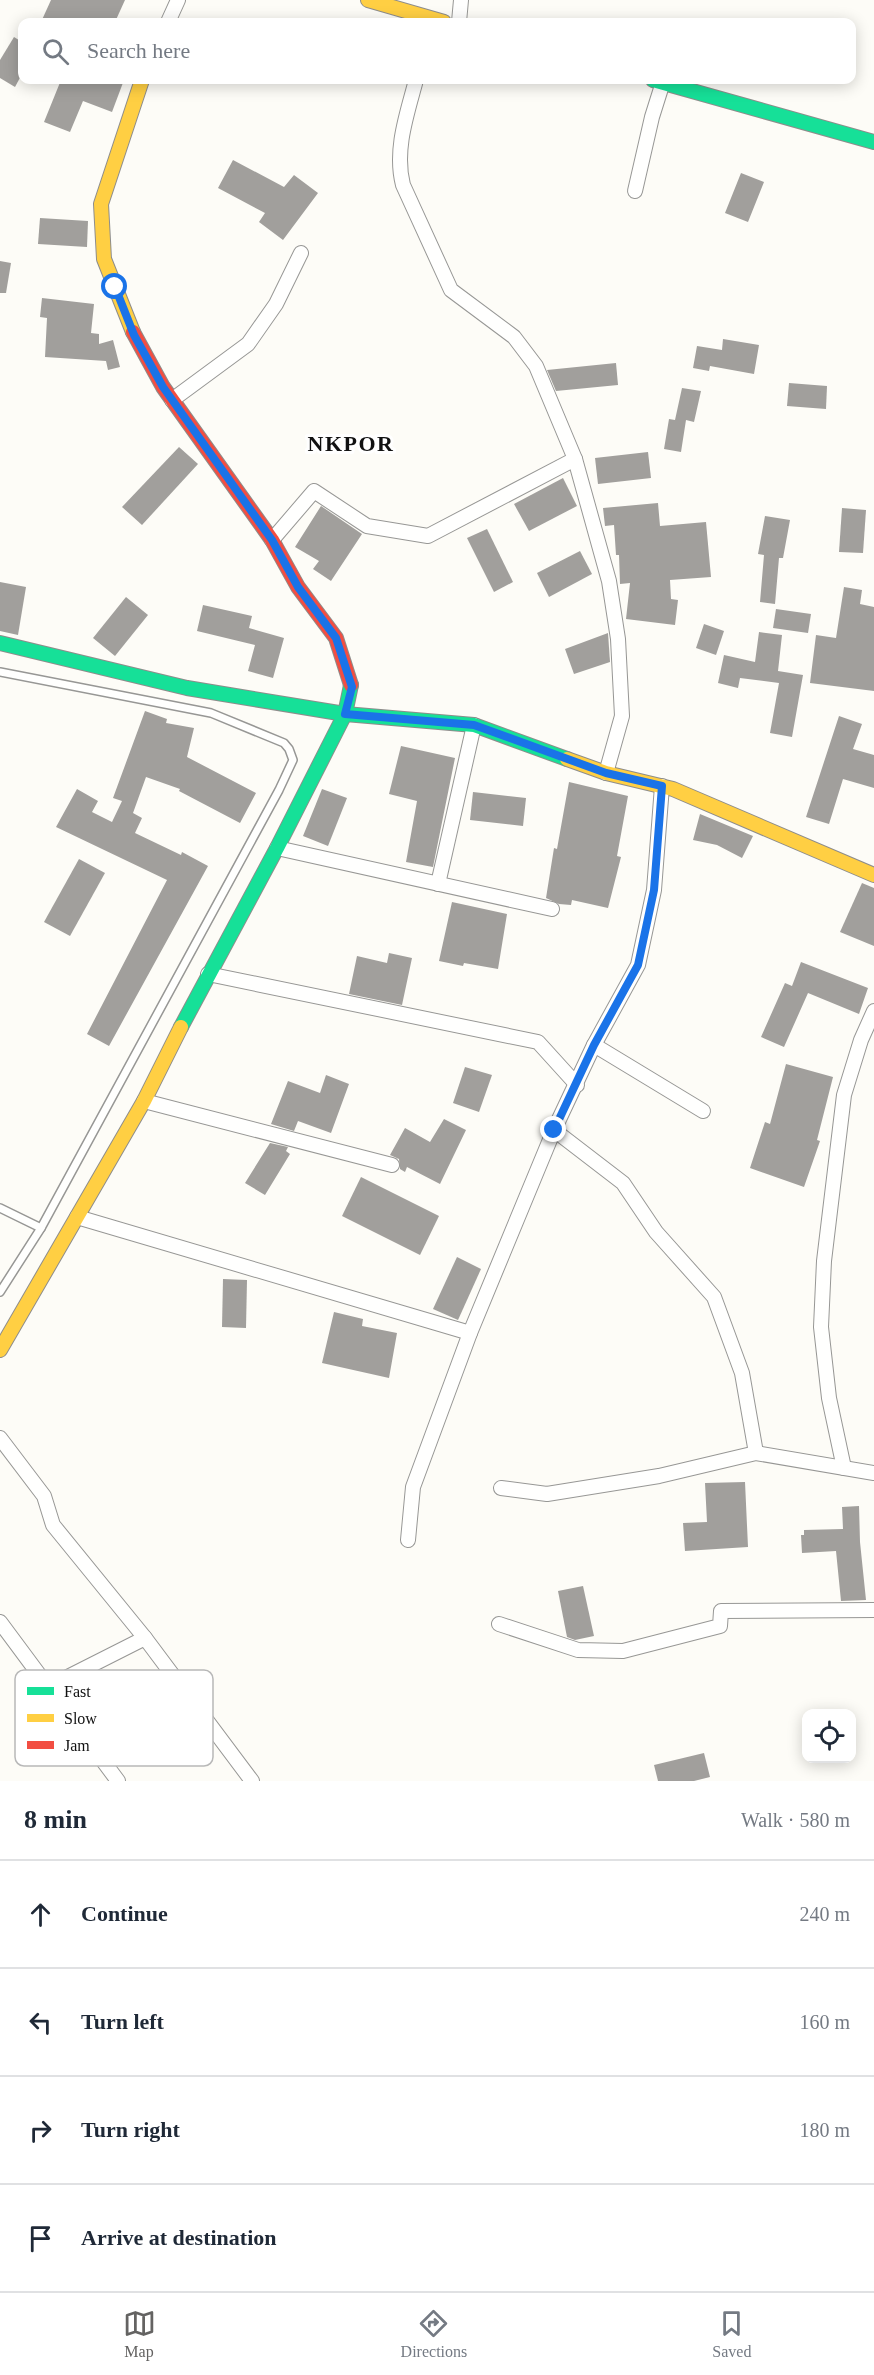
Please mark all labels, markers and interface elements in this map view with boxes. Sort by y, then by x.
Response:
search box [18,18,856,84]
icon: search [39,35,72,68]
text: Search here [87,38,190,63]
route start [101,273,127,299]
district label: NKPOR [308,431,394,456]
route end [540,1116,566,1142]
legend [15,1670,213,1766]
text: Fast [64,1683,91,1700]
map controls [802,1709,856,1763]
button: locate [802,1709,856,1763]
text: Slow [64,1710,97,1727]
text: Jam [64,1737,90,1754]
text: 8 min [24,1805,87,1834]
text: Walk · 580 m [741,1809,850,1831]
icon: ahead [24,1898,57,1931]
text: Continue [81,1901,168,1926]
text: 240 m [799,1903,850,1925]
icon: left [24,2006,57,2039]
text: Turn left [81,2009,164,2034]
text: 160 m [799,2011,850,2033]
icon: right [24,2114,57,2147]
text: Turn right [81,2117,180,2142]
text: 180 m [799,2119,850,2141]
icon: arrive [24,2222,57,2255]
text: Arrive at destination [81,2225,277,2250]
tab: Map [123,2307,156,2361]
tab: Directions [401,2307,467,2361]
tab: Saved [712,2307,751,2361]

